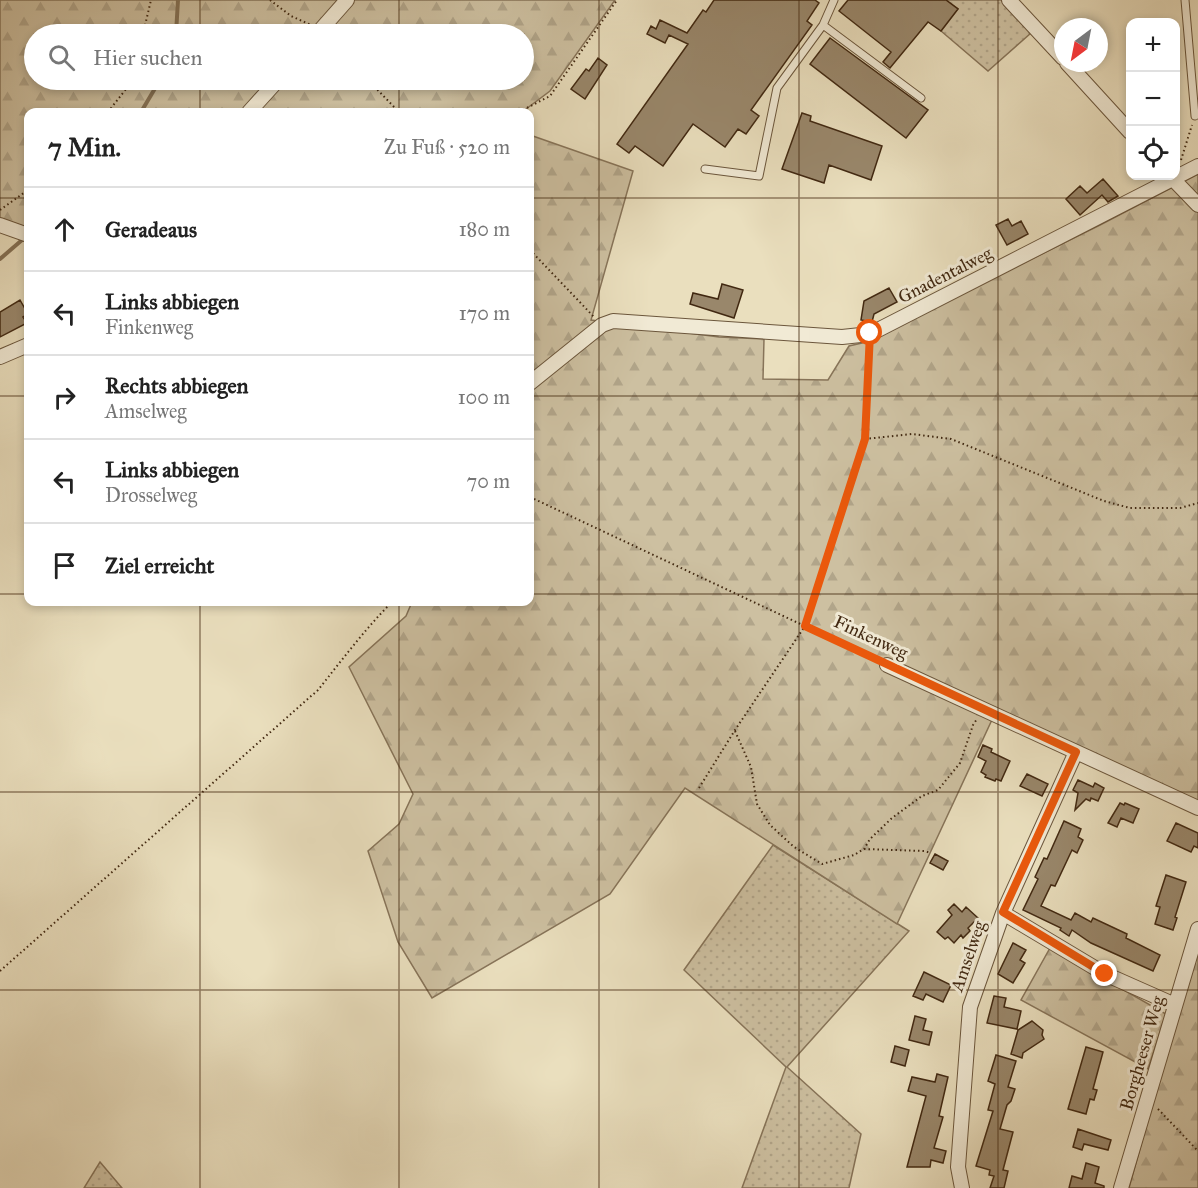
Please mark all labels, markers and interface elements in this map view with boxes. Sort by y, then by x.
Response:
north arrow [1054,18,1108,72]
map controls [1126,18,1180,180]
button: + [1126,18,1180,72]
search box [24,24,534,90]
icon: search [45,41,78,74]
text: Hier suchen [93,44,202,71]
button: − [1126,72,1180,126]
button: locate [1126,126,1180,180]
text: 7 Min. [48,131,121,163]
text: Zu Fuß · 520 m [384,135,510,159]
icon: ahead [48,213,81,246]
text: Geradeaus [105,216,197,243]
text: 180 m [459,217,510,241]
street label: Gnadentalweg [894,242,997,309]
text: Links abbiegen [105,288,239,315]
icon: left [48,297,81,330]
text: 170 m [459,301,510,325]
text: Finkenweg [105,315,193,339]
route start [856,319,882,345]
text: Rechts abbiegen [105,372,248,399]
icon: right [48,381,81,414]
text: 100 m [458,385,510,409]
text: Amselweg [105,399,187,423]
text: Links abbiegen [105,456,239,483]
icon: left [48,465,81,498]
text: 70 m [467,469,510,493]
text: Drosselweg [105,483,197,507]
icon: arrive [48,549,81,582]
text: Ziel erreicht [105,552,214,579]
street label: Finkenweg [830,610,912,665]
street label: Amselweg [945,917,992,996]
route end [1091,960,1117,986]
street label: Borgheeser Weg [1115,993,1170,1113]

